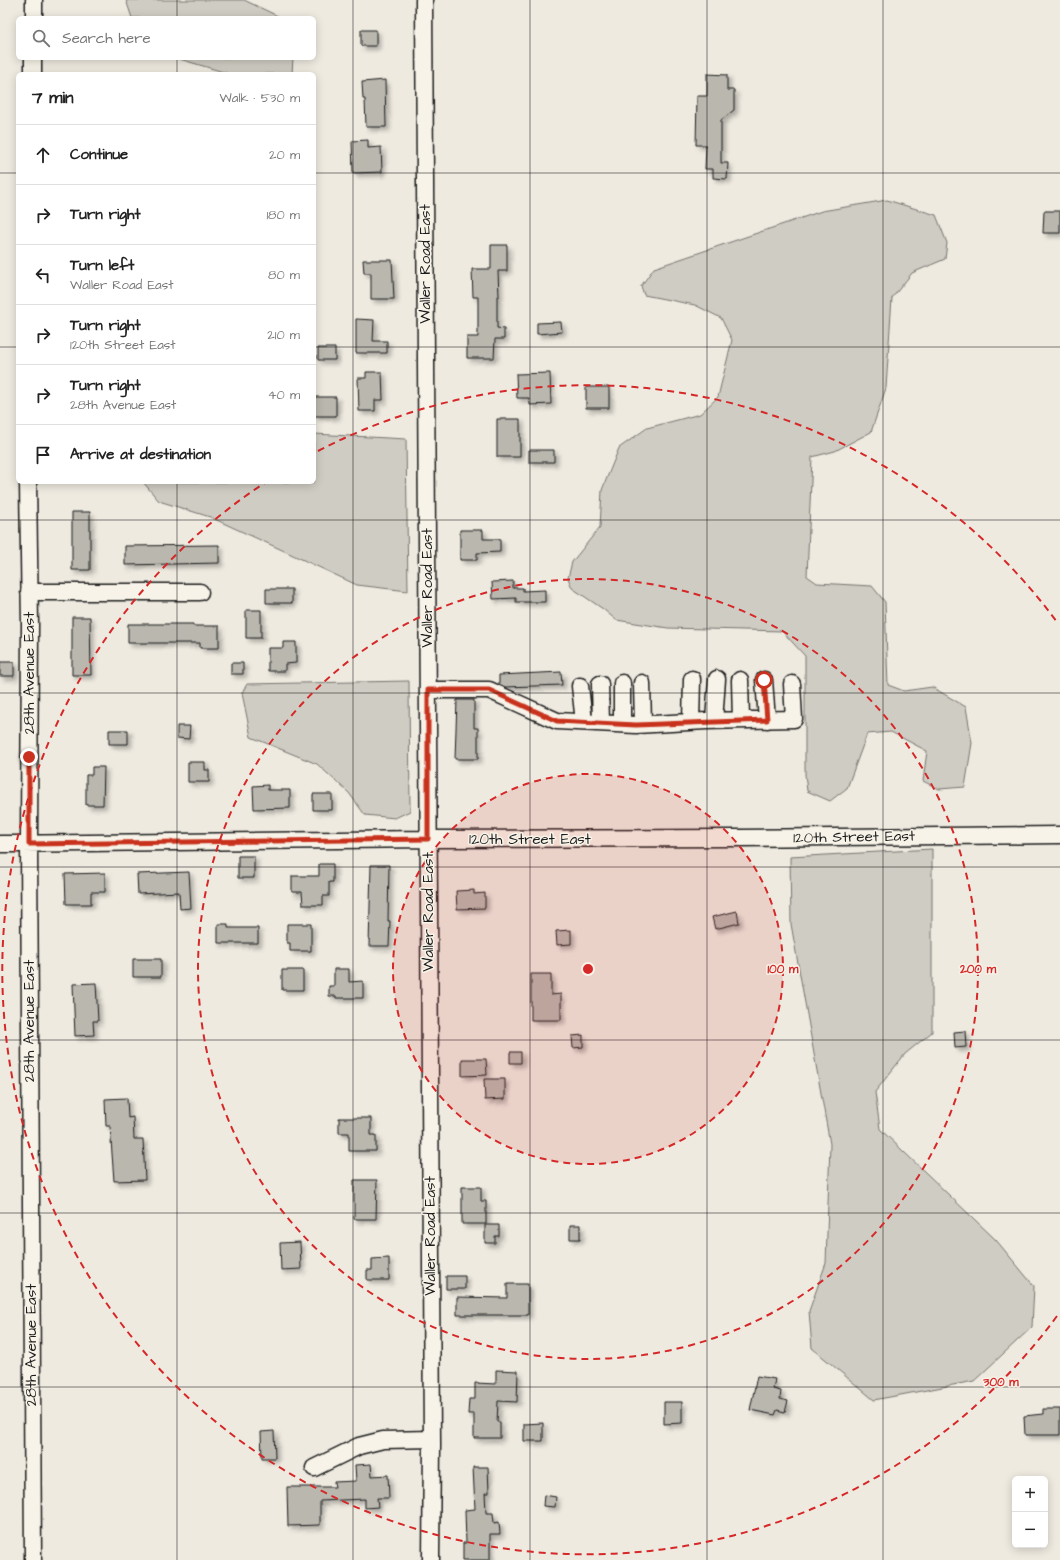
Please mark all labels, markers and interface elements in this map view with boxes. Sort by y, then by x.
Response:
search box [16,16,316,60]
icon: search [30,27,52,49]
text: Search here [62,28,151,49]
text: 7 min [32,86,74,110]
text: Walk · 530 m [220,89,300,107]
icon: ahead [32,144,54,166]
text: Continue [70,144,128,165]
text: 20 m [269,146,300,164]
icon: right [32,204,54,226]
text: Turn right [70,204,141,225]
street label: Waller Road East [415,204,436,324]
text: 180 m [266,206,300,224]
text: Turn left [70,255,134,276]
icon: left [32,264,54,286]
text: 80 m [268,266,300,284]
text: Waller Road East [70,276,174,294]
text: Turn right [70,315,141,336]
icon: right [32,324,54,346]
text: 210 m [267,326,300,344]
text: 120th Street East [70,336,176,354]
text: Turn right [70,375,141,396]
icon: right [32,384,54,406]
text: 40 m [268,386,300,404]
text: 28th Avenue East [70,396,176,414]
icon: arrive [32,444,54,466]
text: Arrive at destination [70,444,211,465]
street label: Waller Road East [417,528,438,648]
street label: 28th Avenue East [19,612,40,734]
route start [755,671,773,689]
route end [20,748,38,766]
street label: 120th Street East [793,825,915,849]
street label: 120th Street East [469,829,591,850]
street label: Waller Road East [418,852,439,972]
street label: 28th Avenue East [19,960,40,1082]
text: 100 m [768,961,799,978]
text: 200 m [959,961,997,978]
centre of rings [581,962,595,976]
street label: Waller Road East [420,1176,441,1296]
street label: 28th Avenue East [21,1284,42,1406]
text: 300 m [982,1374,1019,1391]
map controls [1012,1476,1048,1548]
button: + [1012,1476,1048,1512]
button: − [1012,1512,1048,1548]

